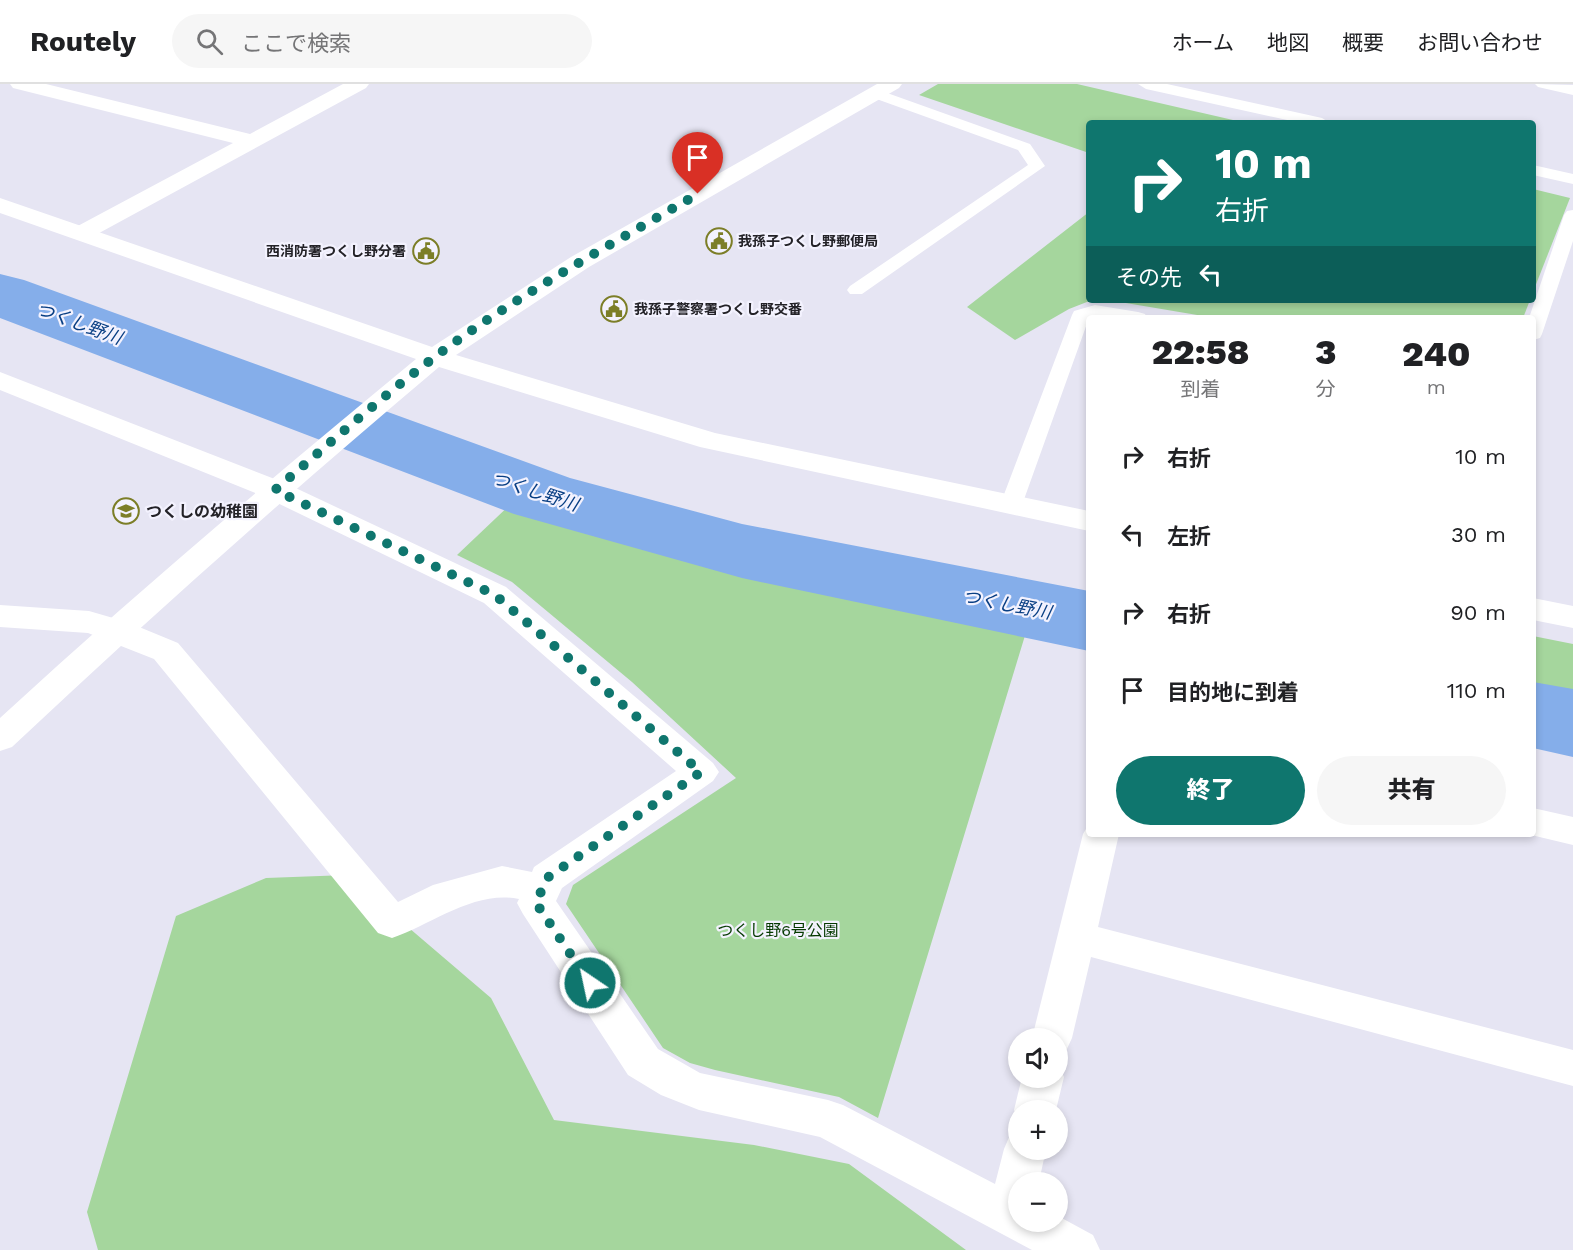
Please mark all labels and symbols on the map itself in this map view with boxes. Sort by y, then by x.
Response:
pin [672,132,723,194]
public building icon: 我孫子つくし野郵便局 [704,226,734,256]
place label: 我孫子つくし野郵便局 [738,233,878,249]
public building icon: 西消防署つくし野分署 [411,236,441,266]
place label: 西消防署つくし野分署 [266,243,406,259]
public building icon: 我孫子警察署つくし野交番 [599,294,629,324]
water label: つくし野川 [33,298,127,349]
place label: 我孫子警察署つくし野交番 [634,301,802,317]
water label: つくし野川 [489,467,583,516]
school or university icon: つくしの幼稚園 [111,496,141,526]
place label: つくしの幼稚園 [146,502,258,521]
water label: つくし野川 [961,585,1055,623]
park label: つくし野6号公園 [717,921,839,940]
position arrow [558,951,622,1015]

